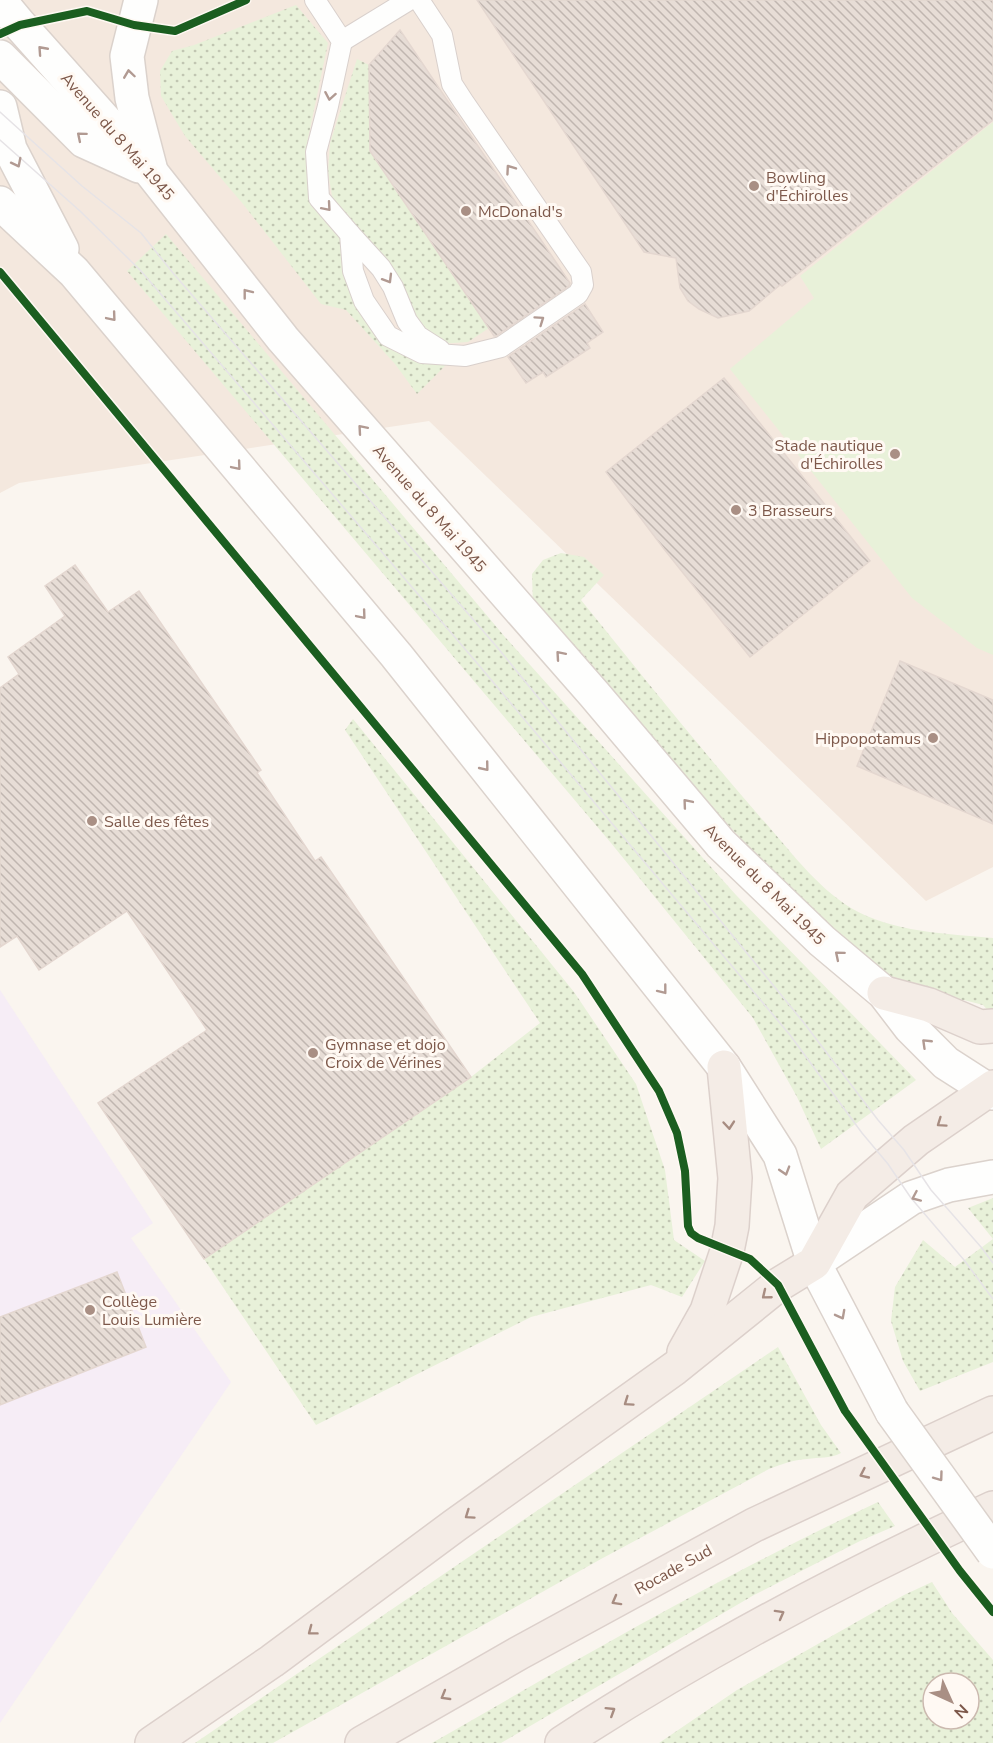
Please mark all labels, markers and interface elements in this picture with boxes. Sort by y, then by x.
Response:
one-way arrow [39,46,50,57]
street label: Avenue du 8 Mai 1945 [55,68,179,205]
one-way arrow [124,69,136,79]
one-way arrow [324,91,337,101]
one-way arrow [77,133,88,144]
one-way arrow [10,156,22,167]
one-way arrow [506,165,517,176]
place label: Bowling d'Échirolles [766,167,848,207]
marker: Bowling d'Échirolles [747,179,761,193]
one-way arrow [320,200,331,211]
place label: McDonald's [478,201,563,223]
marker: McDonald's [459,204,473,218]
one-way arrow [380,273,392,283]
one-way arrow [243,289,254,300]
one-way arrow [105,310,116,321]
one-way arrow [533,316,544,327]
one-way arrow [358,426,369,436]
place label: Stade nautique d'Échirolles [774,435,883,475]
street label: Avenue du 8 Mai 1945 [367,440,491,577]
marker: Stade nautique d'Échirolles [888,447,902,461]
one-way arrow [230,459,241,470]
place label: 3 Brasseurs [748,500,833,522]
marker: 3 Brasseurs [729,503,743,517]
one-way arrow [355,608,366,619]
one-way arrow [556,651,567,662]
place label: Hippopotamus [815,728,921,750]
marker: Hippopotamus [926,731,940,745]
one-way arrow [478,760,489,771]
one-way arrow [683,799,694,810]
place label: Salle des fêtes [104,811,209,833]
marker: Salle des fêtes [85,814,99,828]
street label: Avenue du 8 Mai 1945 [699,819,830,950]
one-way arrow [835,952,846,963]
one-way arrow [655,983,666,994]
place label: Gymnase et dojo Croix de Vérines [325,1034,446,1074]
one-way arrow [922,1039,933,1050]
marker: Gymnase et dojo Croix de Vérines [306,1046,320,1060]
one-way arrow [937,1116,948,1127]
one-way arrow [722,1121,735,1130]
one-way arrow [778,1165,790,1176]
one-way arrow [912,1189,923,1201]
one-way arrow [761,1287,772,1298]
place label: Collège Louis Lumière [102,1291,202,1331]
marker: Collège Louis Lumière [83,1303,97,1317]
one-way arrow [834,1308,846,1319]
one-way arrow [623,1395,634,1406]
one-way arrow [859,1466,870,1478]
one-way arrow [932,1470,943,1481]
one-way arrow [464,1508,475,1519]
street label: Rocade Sud [631,1540,716,1600]
one-way arrow [611,1594,622,1605]
one-way arrow [774,1610,784,1621]
one-way arrow [308,1624,319,1635]
north arrow [921,1671,981,1731]
one-way arrow [441,1688,451,1700]
text: N [949,1699,973,1723]
one-way arrow [605,1707,615,1719]

